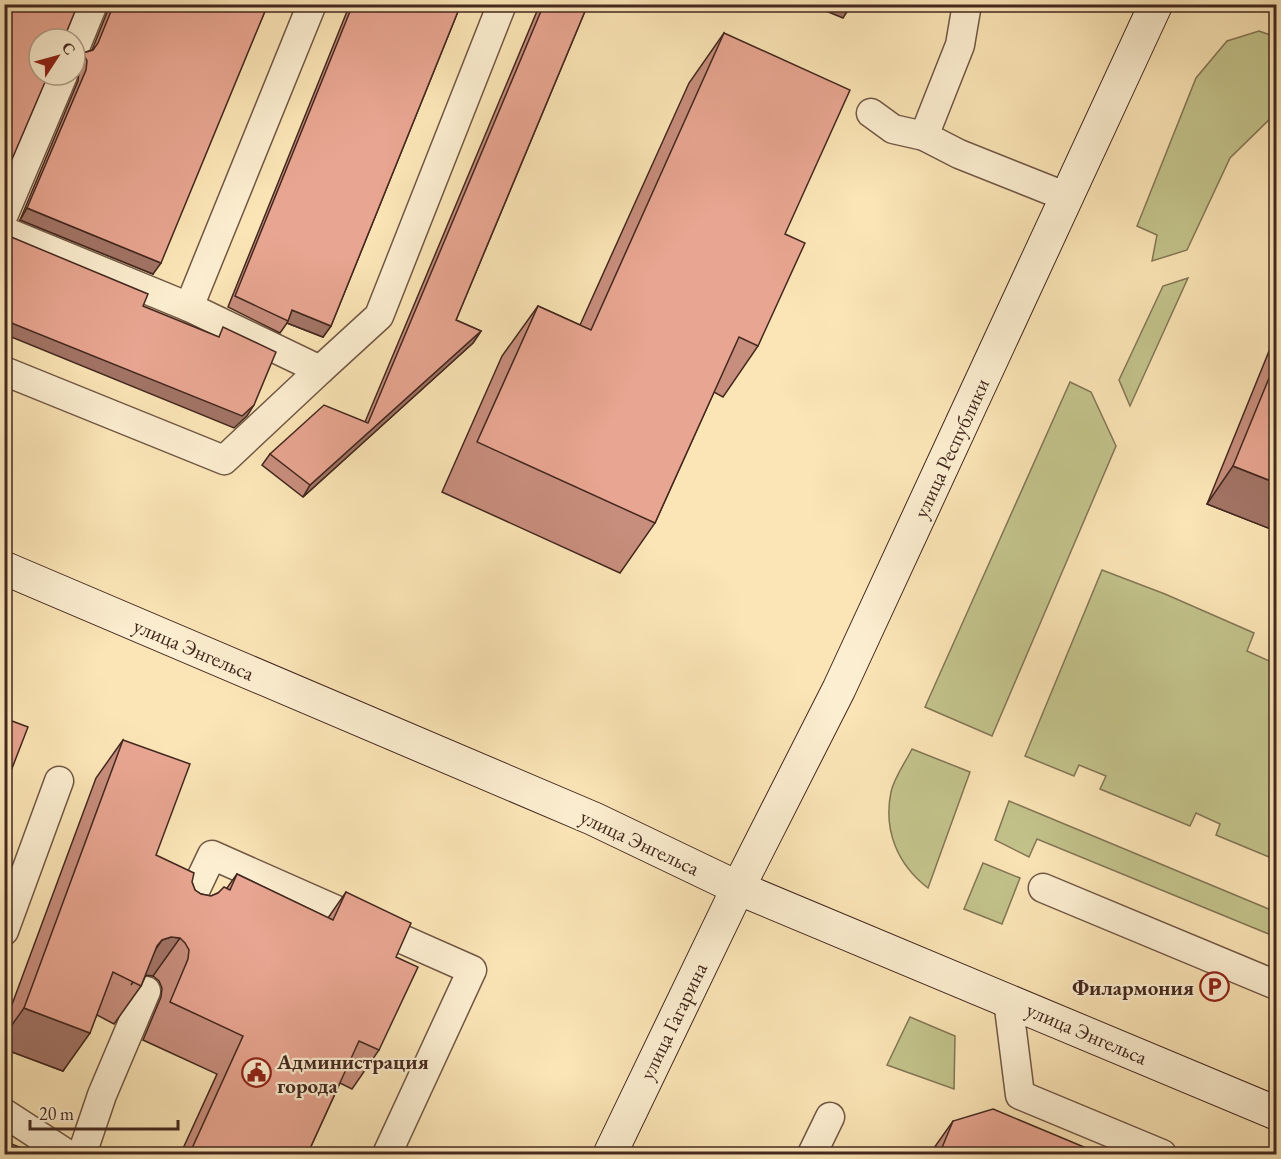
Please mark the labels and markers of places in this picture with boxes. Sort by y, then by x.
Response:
parking icon: Филармония [1199,971,1231,1003]
place label: Филармония [1072,974,1194,1001]
place label: Администрация города [276,1048,429,1099]
public building icon: Администрация города [240,1057,272,1089]

